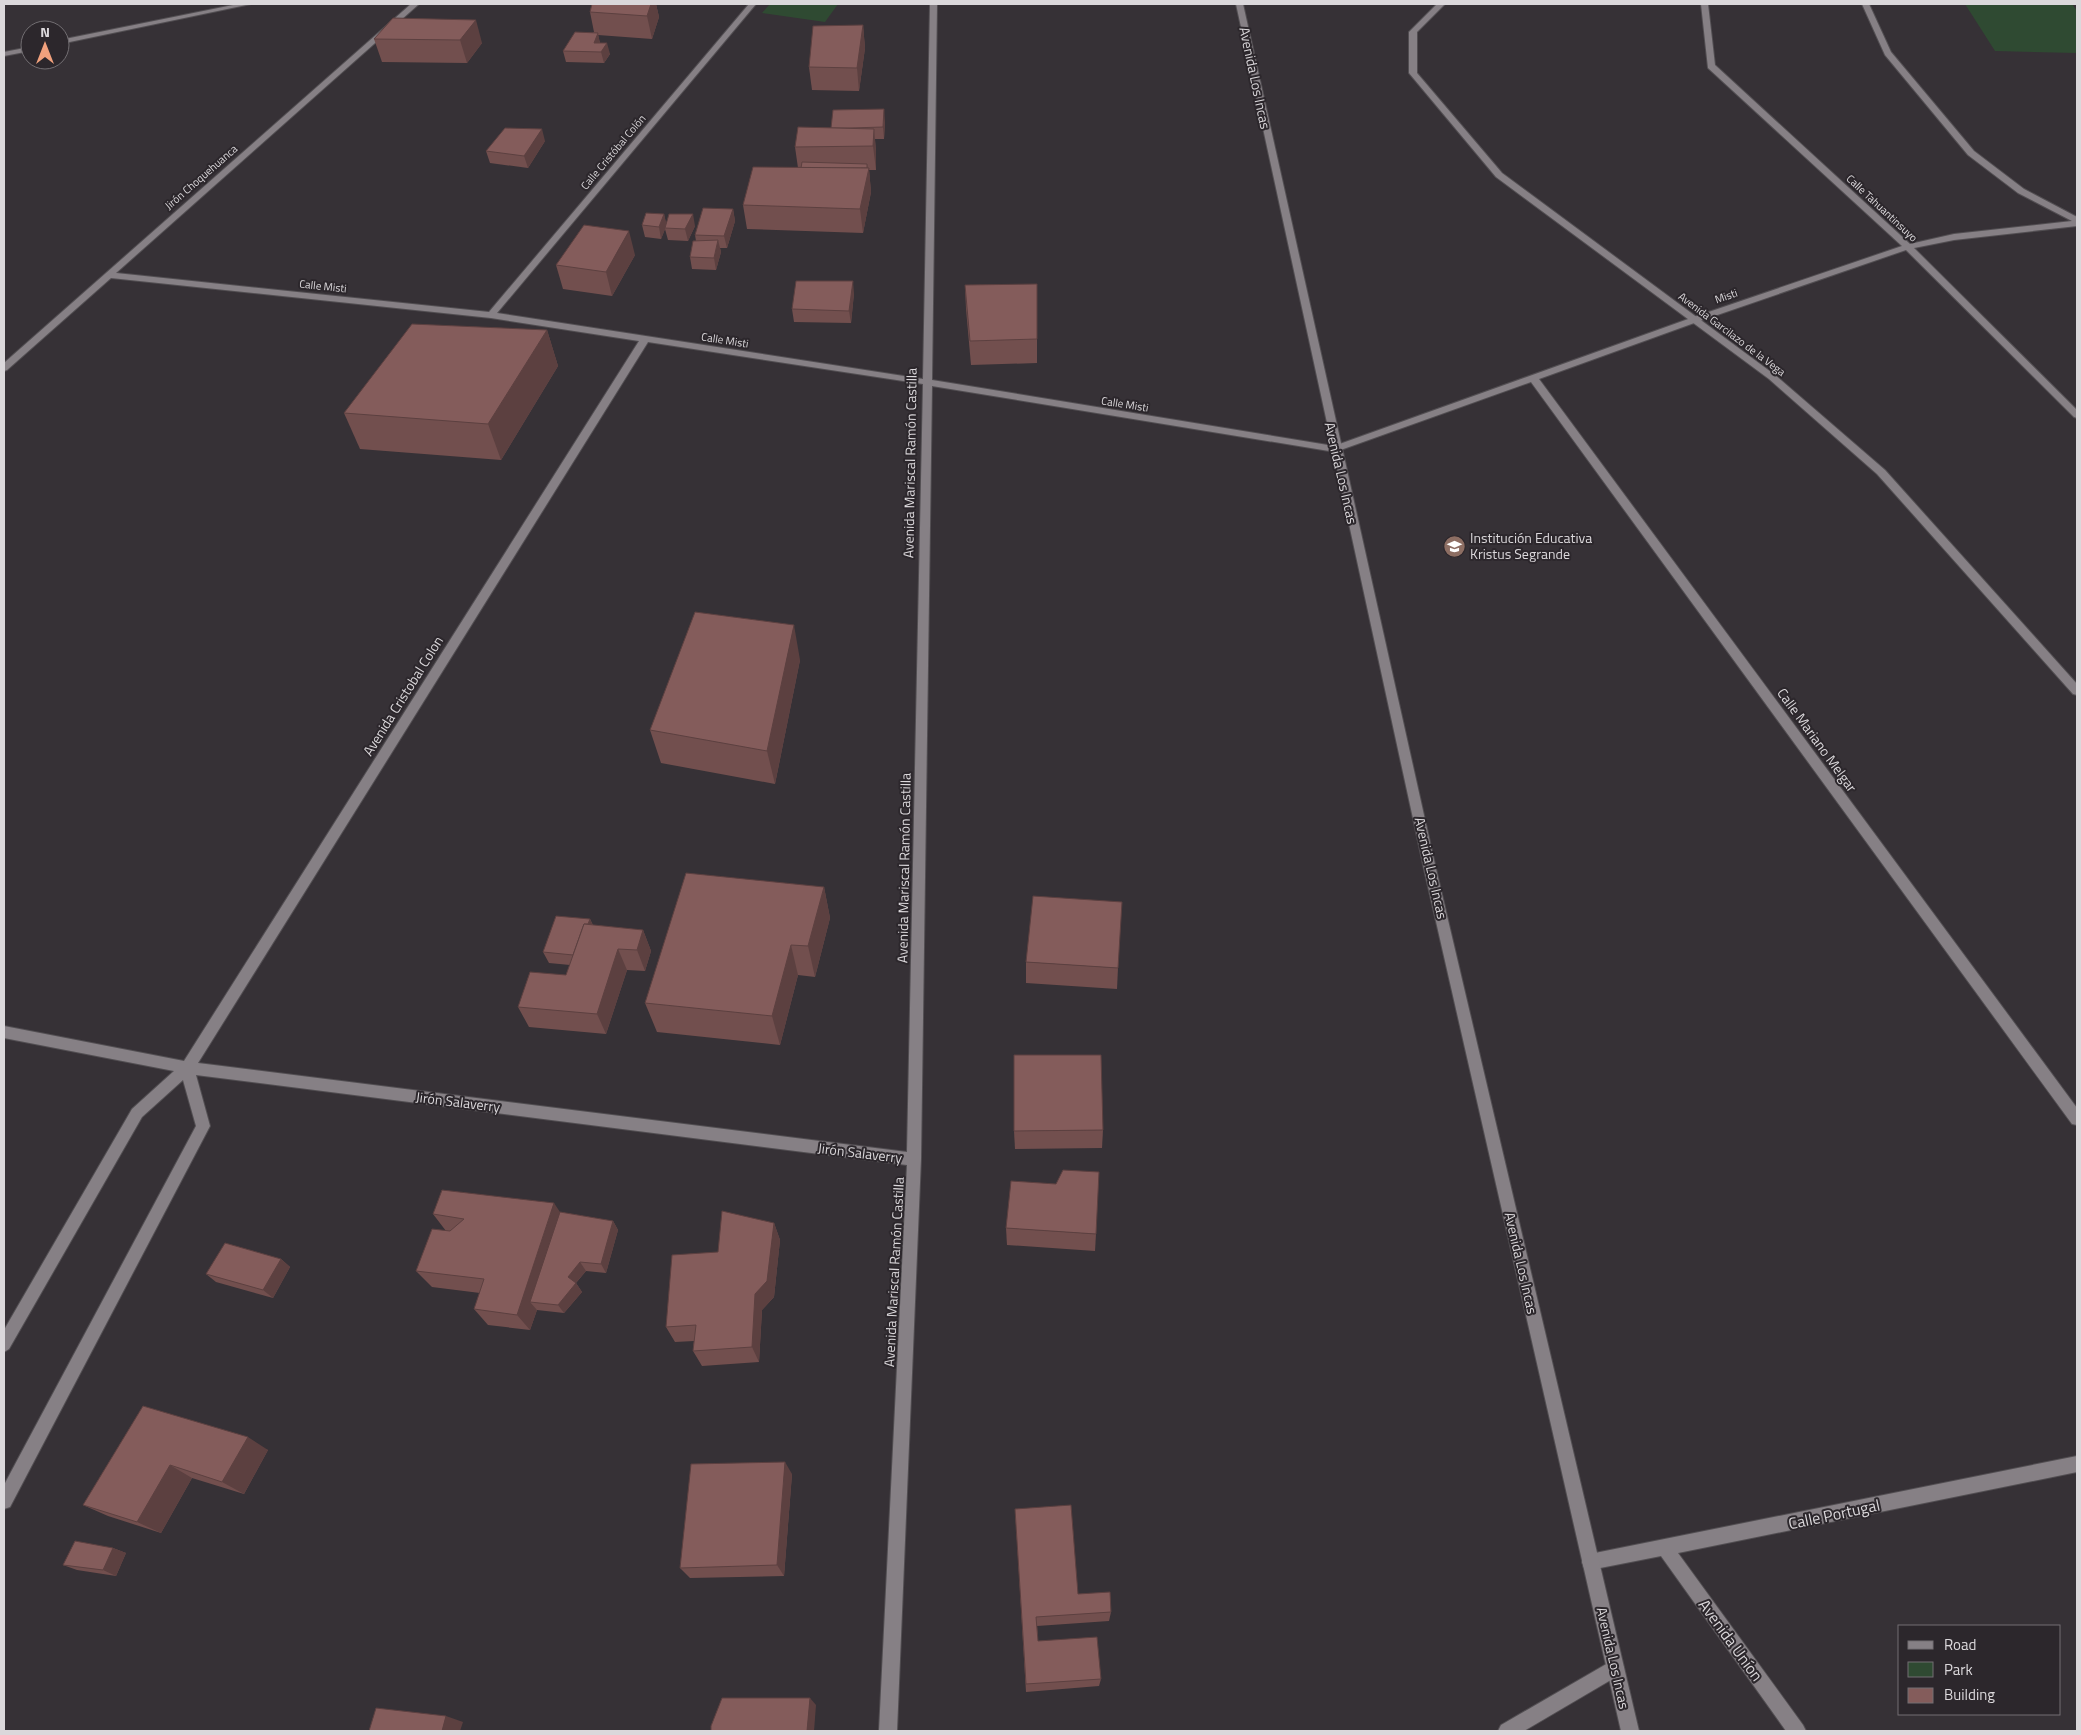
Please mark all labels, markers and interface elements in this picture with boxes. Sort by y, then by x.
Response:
north arrow [20,20,70,70]
text: N [40,21,50,42]
street label: Avenida Los Incas [1234,25,1277,131]
street label: Calle Cristóbal Colón [577,111,649,193]
street label: Jirón Choquehuanca [161,141,241,213]
street label: Calle Tahuantinsuyo [1843,171,1921,245]
street label: Calle Misti [298,276,348,296]
street label: Misti [1712,285,1740,307]
street label: Avenida Garcilazo de la Vega [1675,288,1789,380]
street label: Calle Misti [700,328,750,352]
street label: Avenida Mariscal Ramón Castilla [897,368,922,558]
street label: Calle Misti [1100,392,1150,416]
street label: Avenida Los Incas [1320,420,1363,526]
place label: Institución Educativa Kristus Segrande [1470,527,1592,564]
school or university icon: Institución Educativa Kristus Segrande [1442,534,1466,558]
street label: Avenida Cristobal Colon [357,632,448,760]
street label: Calle Mariano Melgar [1772,683,1862,796]
street label: Avenida Mariscal Ramón Castilla [891,773,916,963]
street label: Avenida Los Incas [1410,815,1453,921]
street label: Jirón Salaverry [415,1086,502,1117]
street label: Jirón Salaverry [817,1137,904,1168]
street label: Avenida Mariscal Ramón Castilla [878,1176,909,1368]
street label: Avenida Los Incas [1500,1210,1543,1316]
street label: Calle Portugal [1786,1493,1882,1535]
street label: Avenida Uníon [1693,1594,1769,1686]
street label: Avenida Los Incas [1592,1605,1635,1711]
legend [1898,1625,2061,1715]
text: Road [1944,1633,1976,1656]
text: Park [1944,1658,1973,1681]
text: Building [1944,1683,1995,1706]

